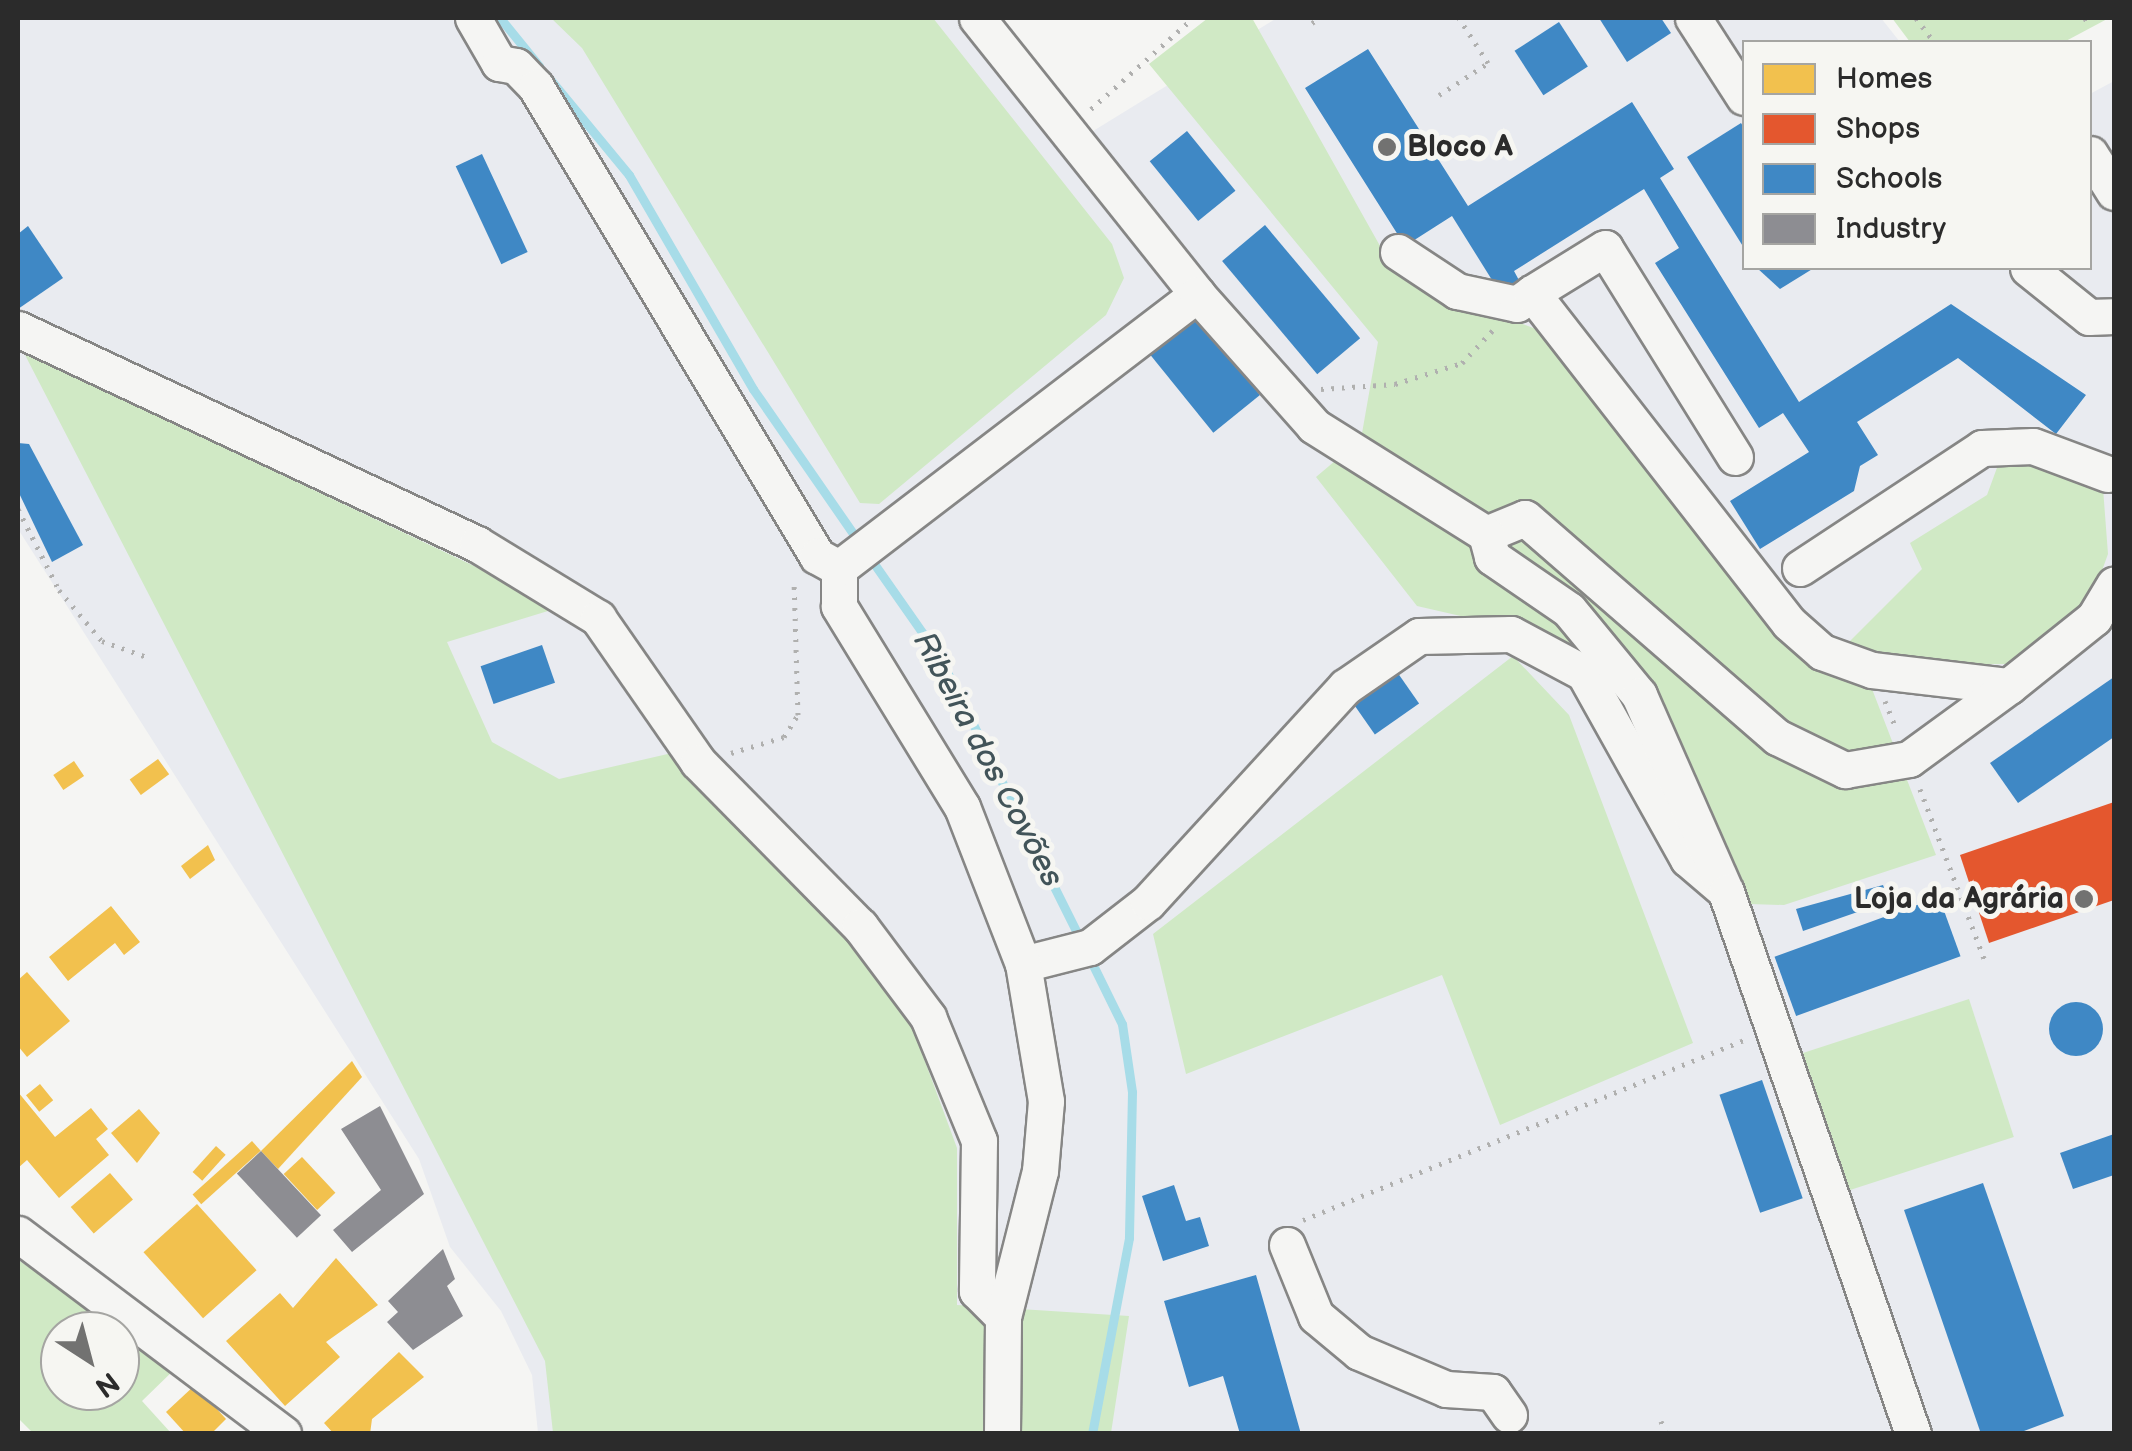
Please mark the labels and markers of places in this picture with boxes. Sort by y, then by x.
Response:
place label: Bloco A [1407,129,1513,165]
marker: Bloco A [1376,136,1398,158]
place label: Loja da Agrária [1854,881,2064,917]
marker: Loja da Agrária [2073,888,2095,910]

